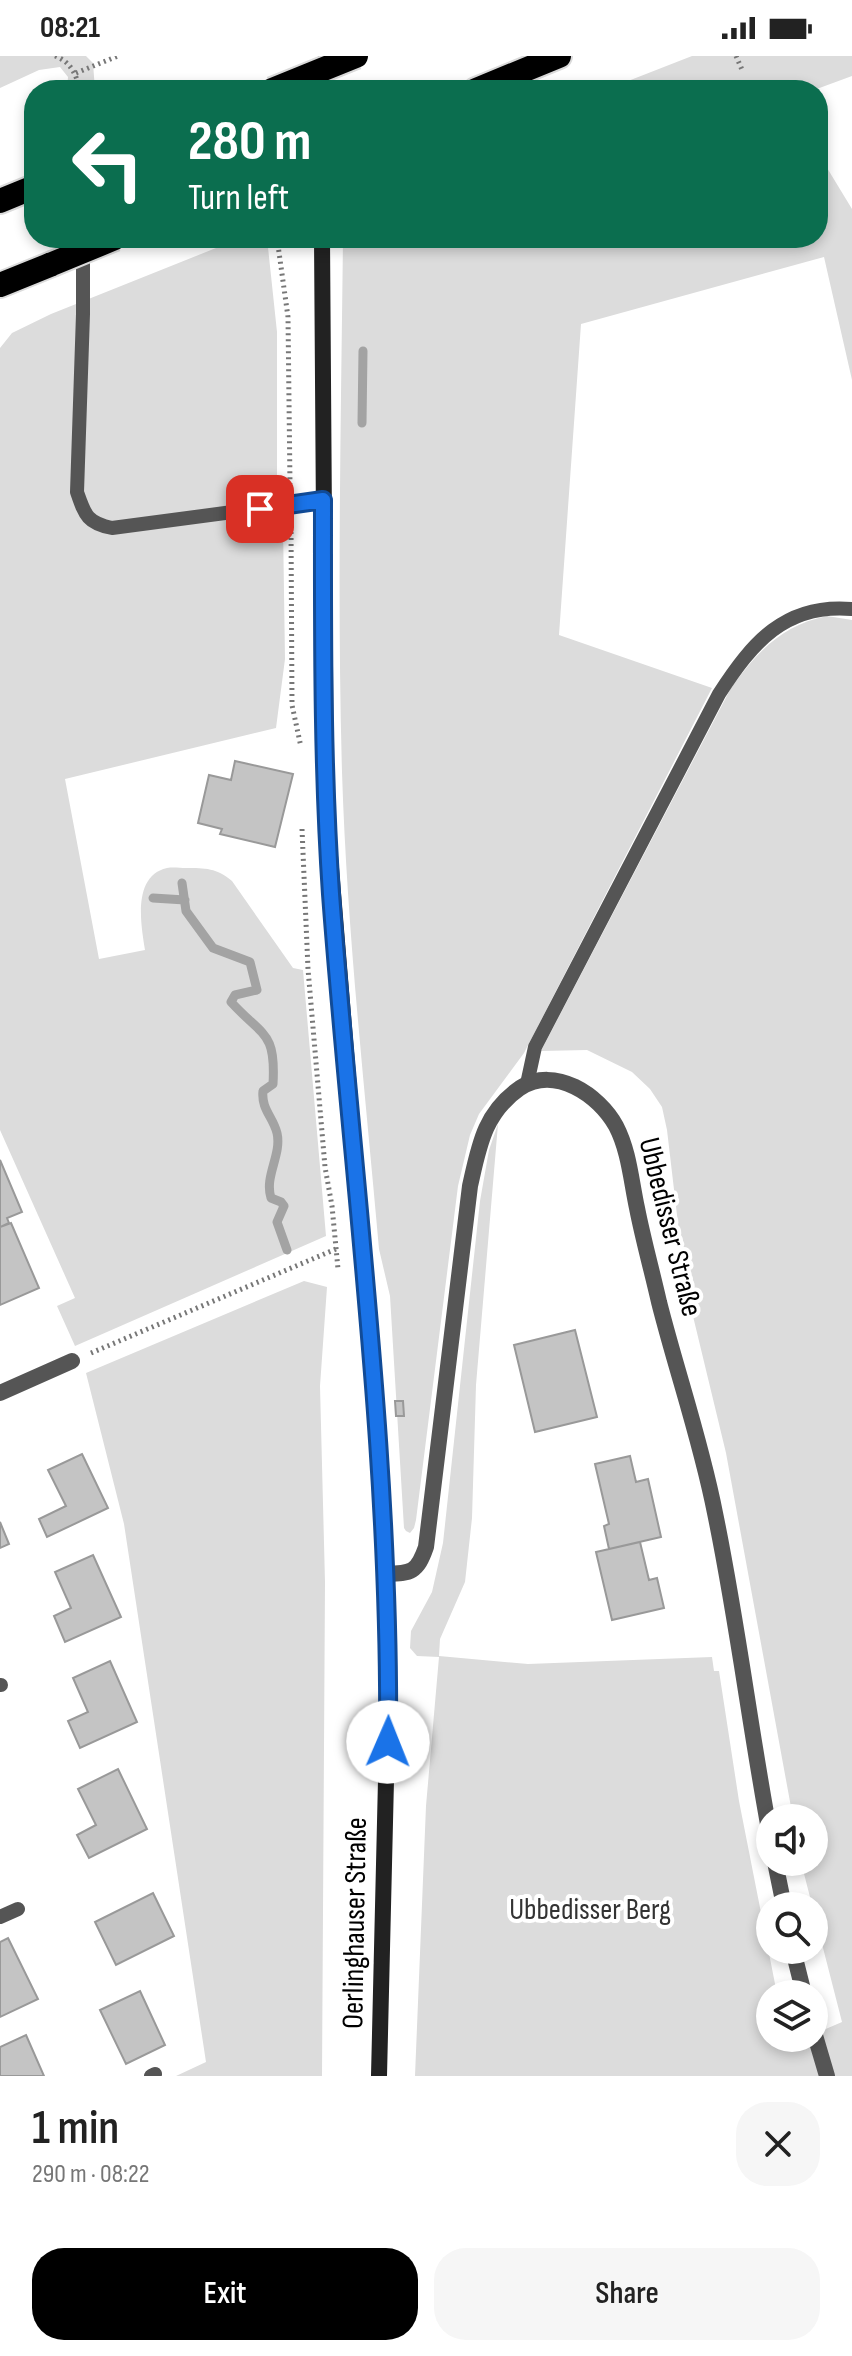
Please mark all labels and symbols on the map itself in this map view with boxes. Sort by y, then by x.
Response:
pin [226,475,294,543]
street label: Ubbedisser Straße [630,1134,710,1320]
position arrow [346,1700,430,1784]
street label: Oerlinghauser Straße [335,1817,375,2029]
park label: Ubbedisser Berg [509,1892,671,1928]

